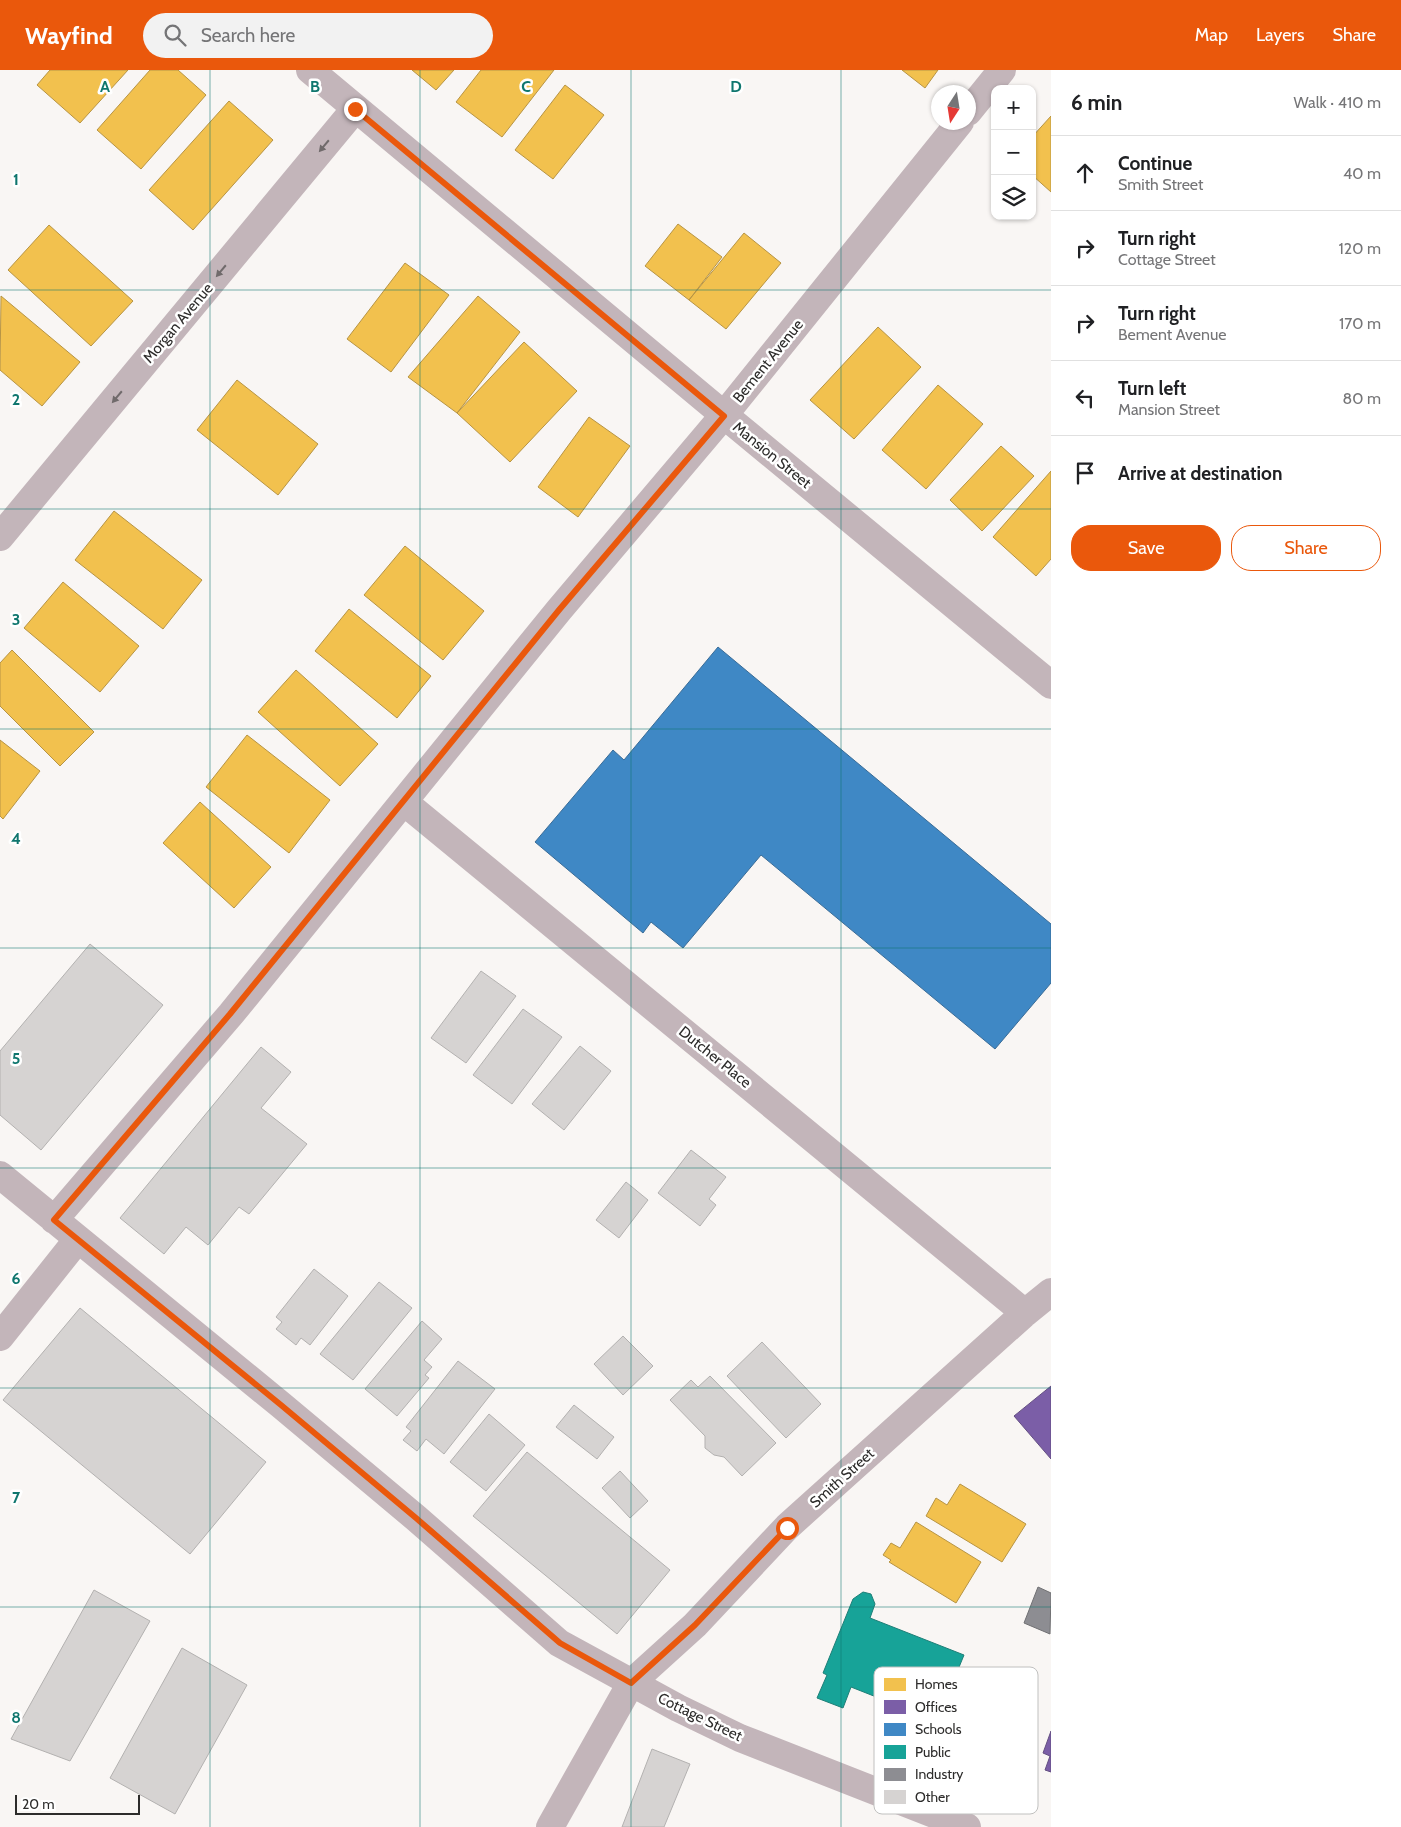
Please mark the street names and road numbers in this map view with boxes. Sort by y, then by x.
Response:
street label: Morgan Avenue [139,279,217,367]
street label: Bement Avenue [729,316,807,406]
street label: Mansion Street [729,418,815,492]
street label: Dutcher Place [675,1022,755,1092]
street label: Smith Street [806,1445,878,1511]
street label: Cottage Street [655,1689,745,1745]

